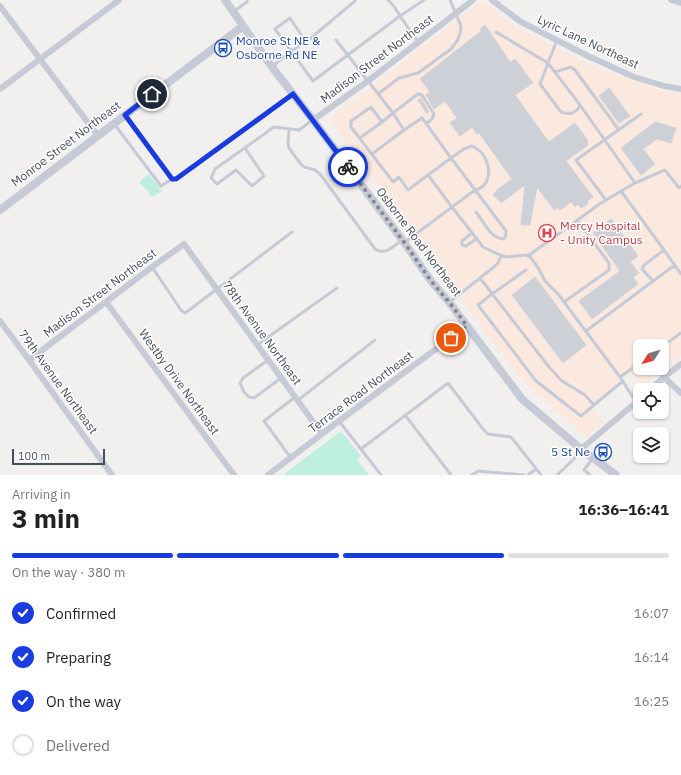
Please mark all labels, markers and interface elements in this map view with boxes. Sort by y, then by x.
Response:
street label: Madison Street Northeast [317,11,436,106]
street label: Lyric Lane Northeast [535,11,641,72]
place label: Monroe St NE & Osborne Rd NE [236,33,321,62]
bus stop icon: Monroe St NE & Osborne Rd NE [213,38,233,58]
pin [135,77,169,111]
icon: home [141,83,163,105]
street label: Monroe Street Northeast [8,98,123,190]
courier [328,147,368,187]
icon: bike [337,156,359,178]
street label: Osborne Road Northeast [373,184,465,299]
place label: Mercy Hospital - Unity Campus [560,218,643,247]
hospital icon: Mercy Hospital - Unity Campus [537,223,557,243]
street label: Madison Street Northeast [40,245,159,340]
street label: 78th Avenue Northeast [220,278,305,388]
pin [434,321,468,355]
street label: Westby Drive Northeast [136,326,223,438]
street label: 79th Avenue Northeast [16,327,101,437]
icon: bag [440,327,462,349]
north arrow [633,339,669,375]
map controls [633,339,669,463]
street label: Terrace Road Northeast [305,347,416,436]
button: locate [633,383,669,419]
button: layers [633,427,669,463]
bus stop icon: 5 St Ne [593,442,613,462]
place label: 5 St Ne [551,444,590,459]
scale bar [12,447,105,466]
text: 100 m [18,449,50,463]
text: Arriving in [12,486,71,503]
text: 16:36–16:41 [578,500,669,519]
text: 3 min [12,501,80,535]
text: On the way · 380 m [12,564,125,581]
icon: check [12,602,34,624]
text: Confirmed [46,604,116,623]
text: 16:07 [634,605,669,622]
icon: check [12,646,34,668]
text: Preparing [46,648,111,667]
text: 16:14 [634,649,669,666]
icon: check [12,690,34,712]
text: On the way [46,692,121,711]
text: 16:25 [634,693,669,710]
text: Delivered [46,736,110,755]

